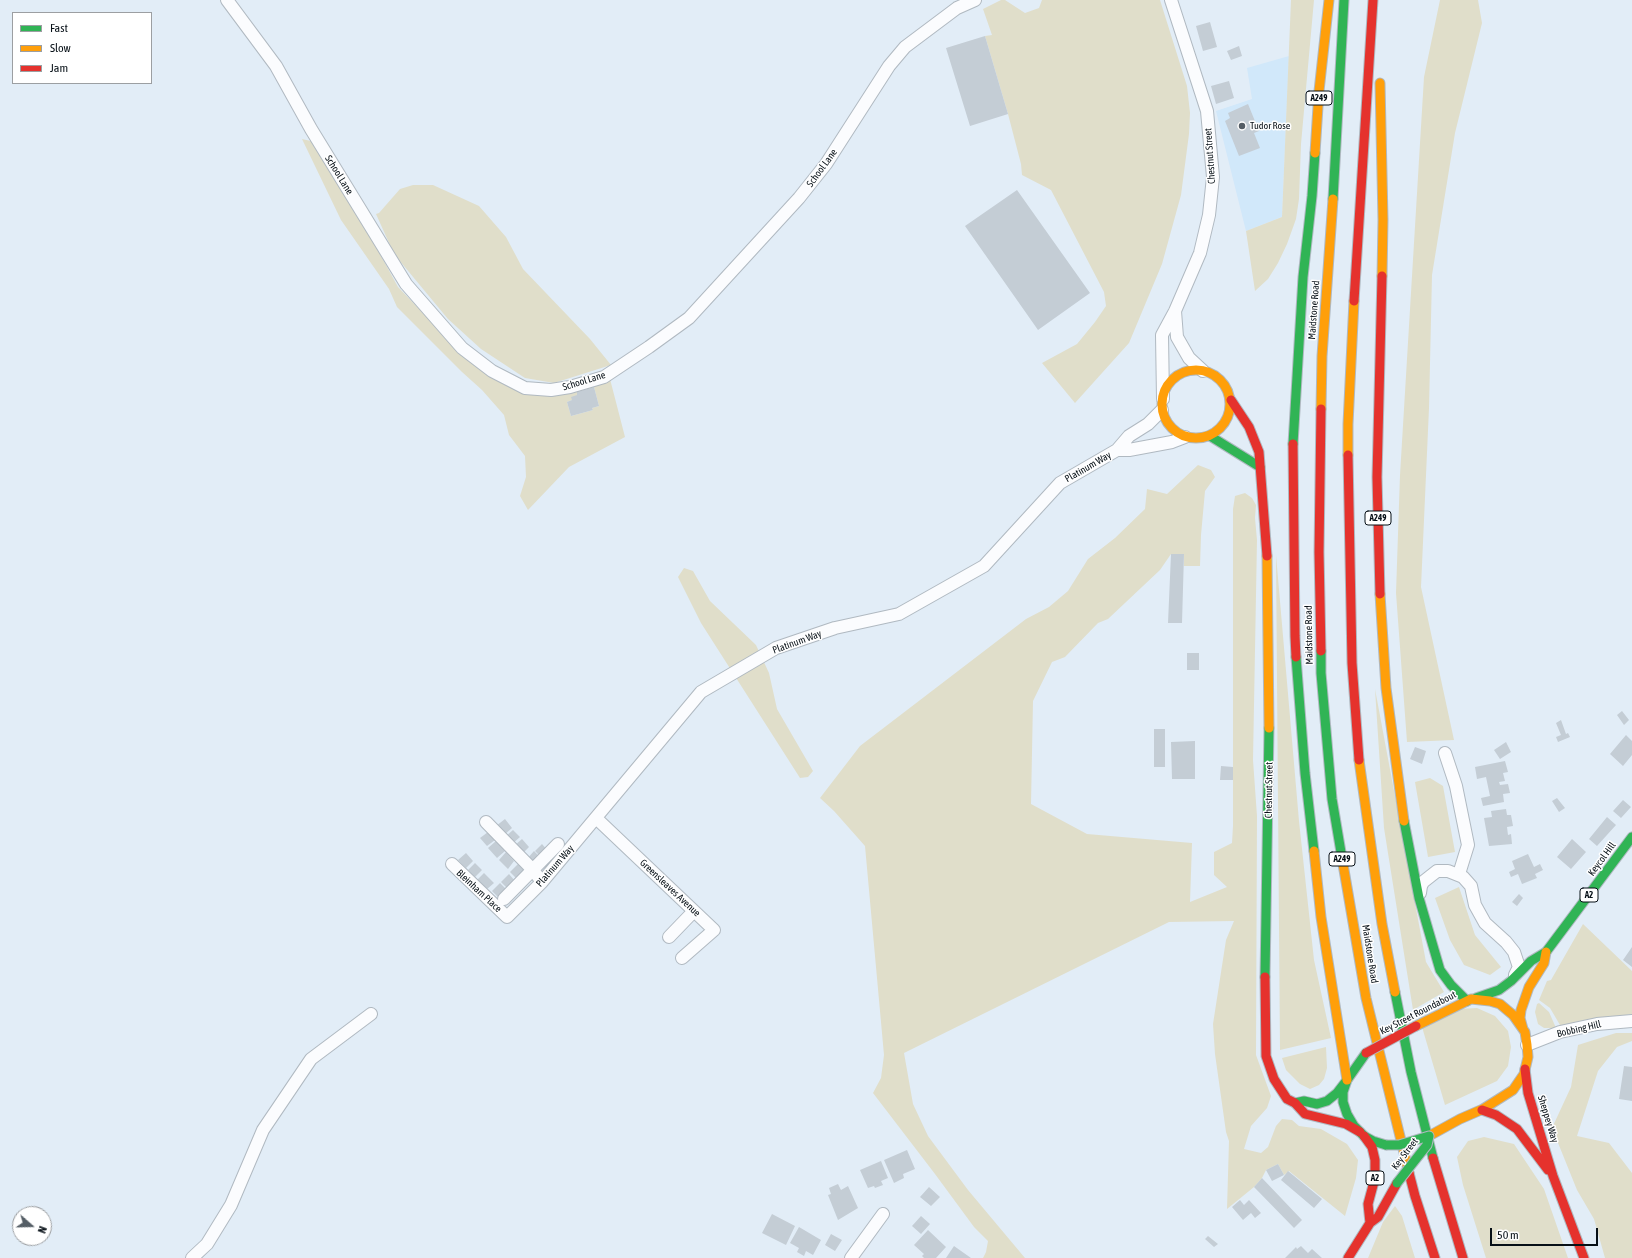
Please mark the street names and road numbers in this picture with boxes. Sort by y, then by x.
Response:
road number: A249 [1306,91,1332,105]
street label: Chestnut Street [1202,128,1218,184]
street label: School Lane [804,147,840,189]
street label: School Lane [322,153,356,197]
street label: Maidstone Road [1306,280,1322,340]
street label: School Lane [561,369,607,393]
street label: Platinum Way [1063,449,1113,485]
road number: A249 [1365,511,1391,525]
street label: Maidstone Road [1302,605,1316,665]
street label: Platinum Way [771,628,823,656]
street label: Chestnut Street [1263,762,1275,818]
street label: Keycol Hill [1586,840,1618,878]
street label: Platinum Way [534,843,576,889]
road number: A249 [1329,852,1355,866]
street label: Greensleaves Avenue [637,857,703,919]
street label: Bleinham Place [454,867,504,915]
road number: A2 [1580,888,1598,902]
street label: Maidstone Road [1359,924,1381,984]
street label: Key Street Roundabout [1378,989,1458,1037]
street label: Bobbing Hill [1556,1018,1602,1040]
street label: Sheppey Way [1535,1094,1561,1144]
street label: Key Street [1389,1136,1421,1172]
road number: A2 [1366,1171,1384,1185]

